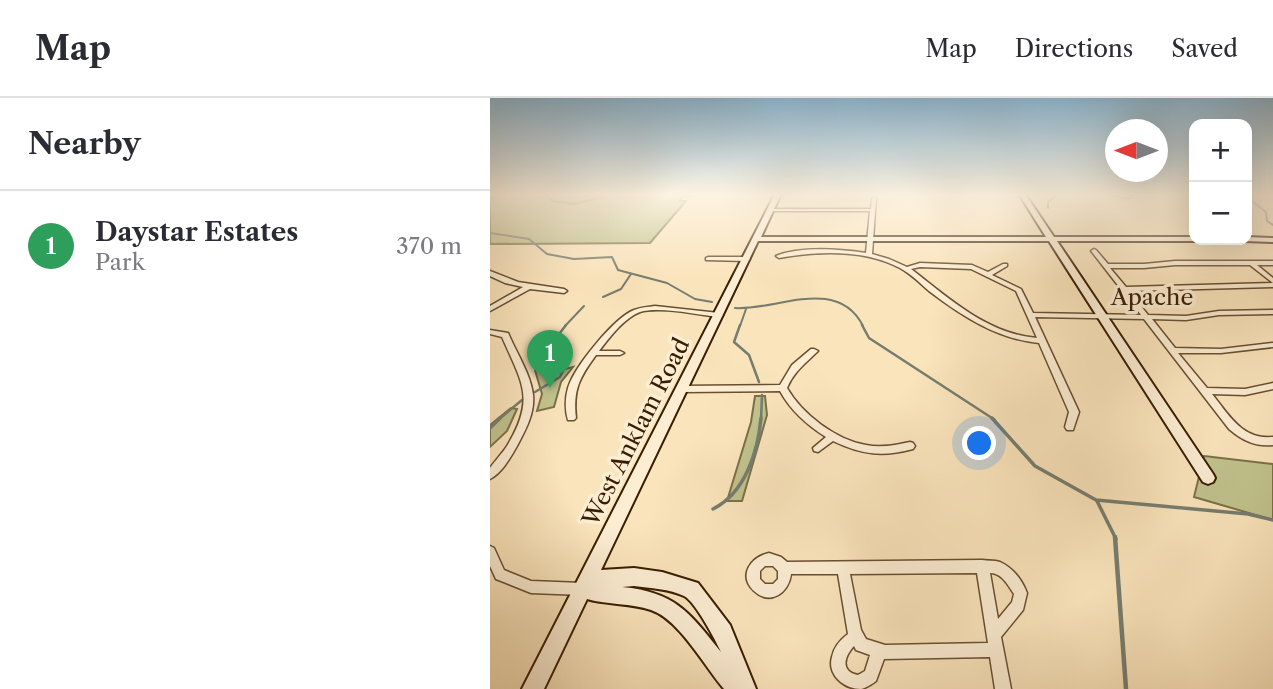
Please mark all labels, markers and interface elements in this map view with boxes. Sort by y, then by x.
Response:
text: Map [35,28,111,69]
text: Map [925,34,977,63]
text: Directions [1015,34,1133,63]
text: Saved [1171,34,1238,63]
north arrow [1105,119,1168,182]
map controls [1189,119,1252,245]
button: + [1189,119,1252,182]
text: Nearby [28,125,141,162]
button: − [1189,182,1252,245]
text: Daystar Estates [95,216,298,248]
text: 1 [46,232,56,260]
text: 370 m [396,232,462,260]
text: Park [95,248,145,276]
street label: Apache [1110,283,1193,311]
pin: 1 [527,330,573,388]
street label: West Anklam Road [576,333,696,532]
your location [962,426,996,460]

